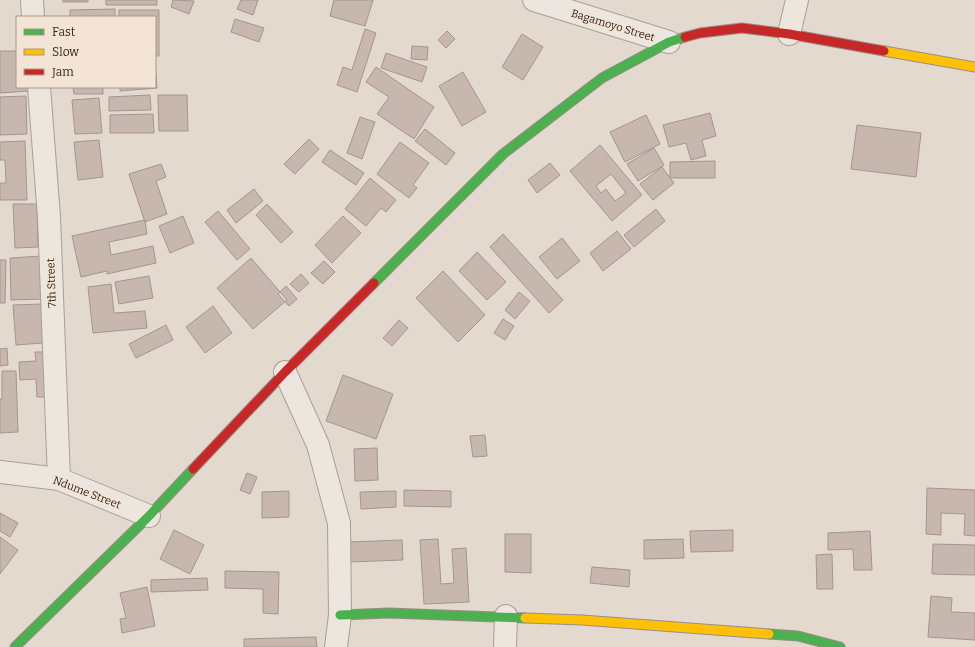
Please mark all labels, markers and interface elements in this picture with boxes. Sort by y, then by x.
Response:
street label: Bagamoyo Street [570,7,656,44]
legend [16,16,156,88]
text: Fast [52,25,76,39]
text: Slow [52,45,79,59]
text: Jam [51,65,74,79]
street label: 7th Street [44,258,59,308]
street label: Ndume Street [51,474,123,511]

